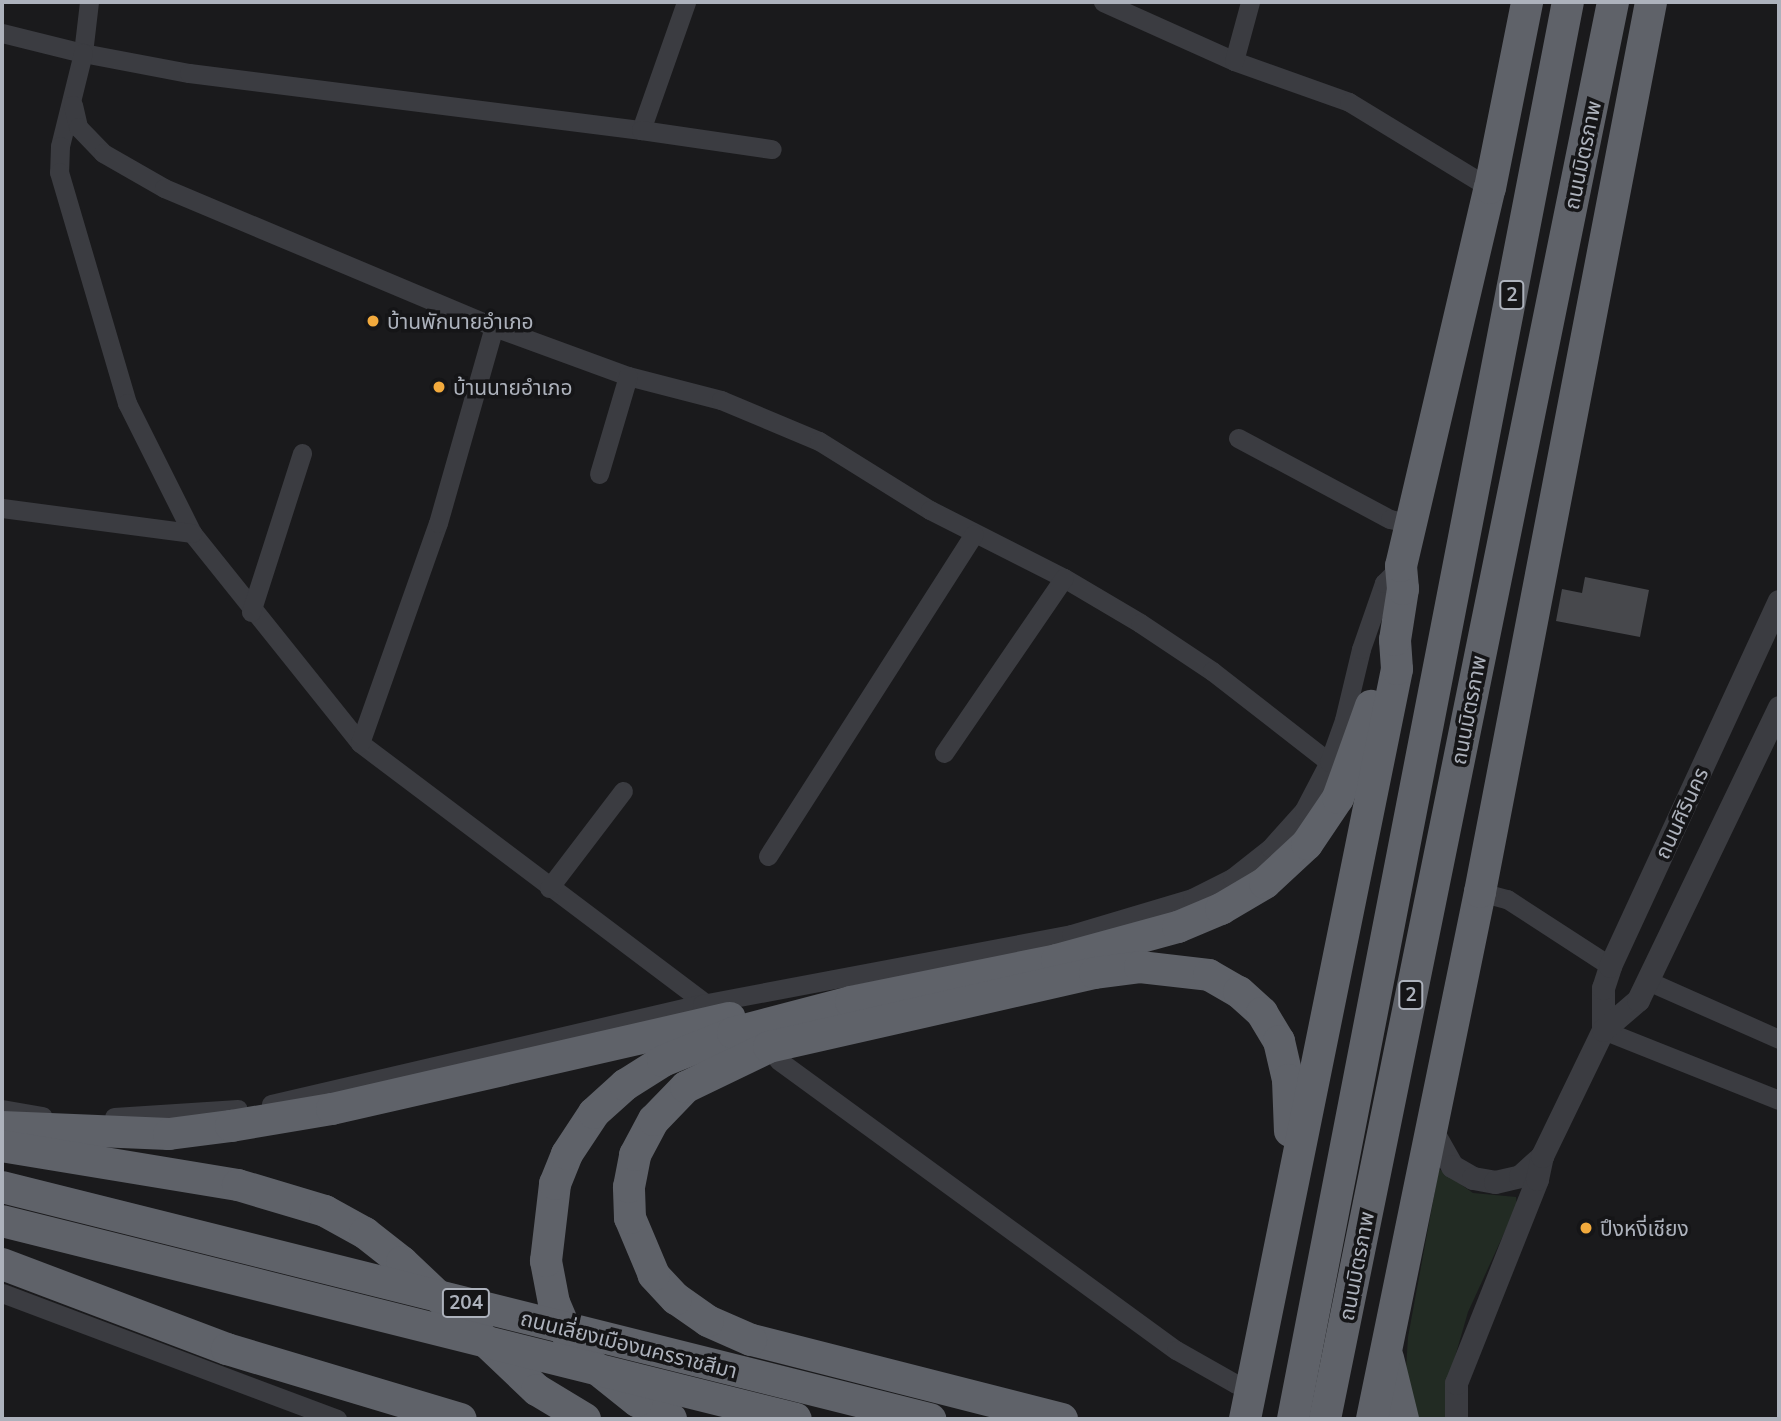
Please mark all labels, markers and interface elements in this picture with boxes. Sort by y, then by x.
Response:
street label: ถนนมิตรภาพ [1558,98,1606,212]
road number: 2 [1498,280,1526,310]
place label: บ้านพักนายอำเภอ [387,308,534,334]
marker: บ้านพักนายอำเภอ [365,313,381,329]
place label: บ้านนายอำเภอ [453,374,572,400]
marker: บ้านนายอำเภอ [431,379,447,395]
street label: ถนนมิตรภาพ [1445,653,1491,767]
street label: ถนนศิรินคร [1649,763,1713,863]
road number: 2 [1397,979,1425,1010]
street label: ถนนมิตรภาพ [1333,1209,1379,1323]
place label: ปึงหงี่เชียง [1600,1215,1689,1241]
marker: ปึงหงี่เชียง [1578,1220,1594,1236]
road number: 204 [442,1288,490,1318]
street label: ถนนเลี่ยงเมืองนครราชสีมา [518,1305,740,1383]

